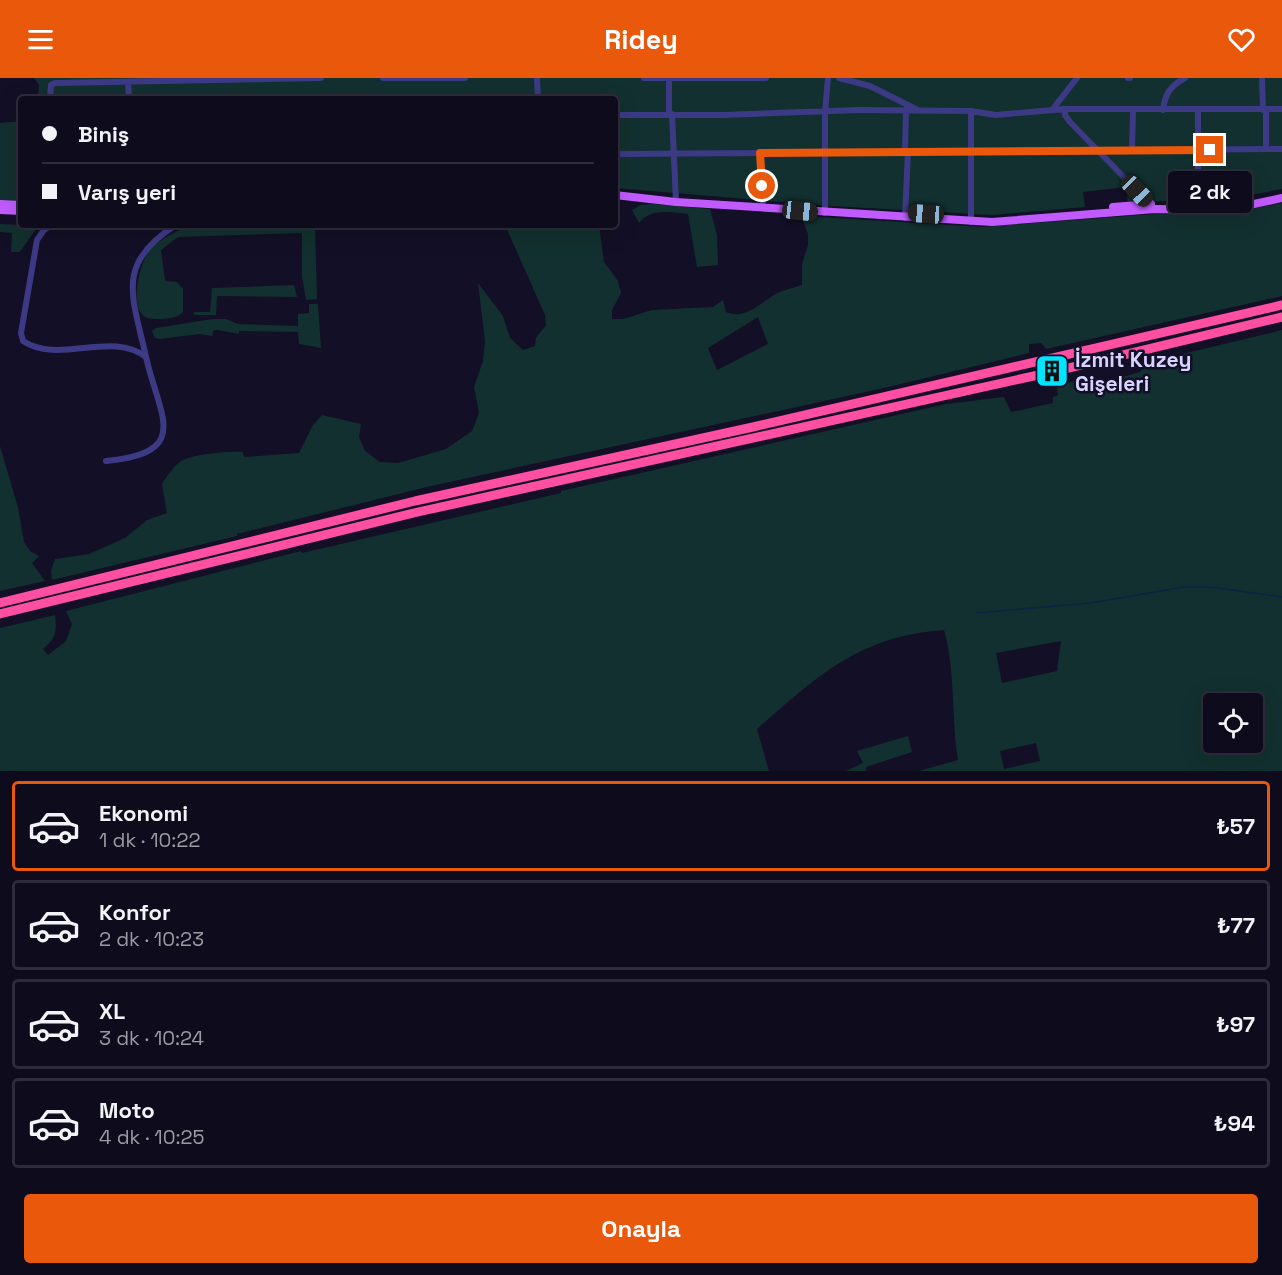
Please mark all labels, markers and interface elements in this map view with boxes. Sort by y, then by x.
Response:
text: Ridey [604,22,678,57]
icon: menu [24,23,57,56]
icon: heart [1225,23,1258,56]
text: Biniş [78,120,129,148]
route end [1196,136,1223,163]
callout: 2 dk [1168,171,1252,213]
route start [748,172,775,199]
car [1118,172,1156,210]
text: Varış yeri [78,178,176,206]
text: 2 dk [1190,179,1231,205]
car [781,200,819,222]
car [907,204,945,224]
place label: İzmit Kuzey Gişeleri [1075,346,1191,397]
building icon: İzmit Kuzey Gişeleri [1034,353,1070,389]
map controls [1203,693,1263,753]
button: locate [1203,693,1263,753]
icon: car [27,799,81,853]
text: Ekonomi [99,799,188,827]
text: ₺57 [1216,812,1255,840]
text: 1 dk · 10:22 [99,827,201,853]
icon: car [27,898,81,952]
text: Konfor [99,898,171,926]
text: ₺77 [1217,911,1255,939]
text: 2 dk · 10:23 [99,926,204,952]
icon: car [27,997,81,1051]
text: XL [99,997,125,1025]
text: ₺97 [1216,1010,1255,1038]
text: 3 dk · 10:24 [99,1025,204,1051]
icon: car [27,1096,81,1150]
text: Moto [99,1096,155,1124]
text: ₺94 [1214,1109,1255,1137]
text: 4 dk · 10:25 [99,1124,205,1150]
button: Onayla [24,1194,1258,1263]

